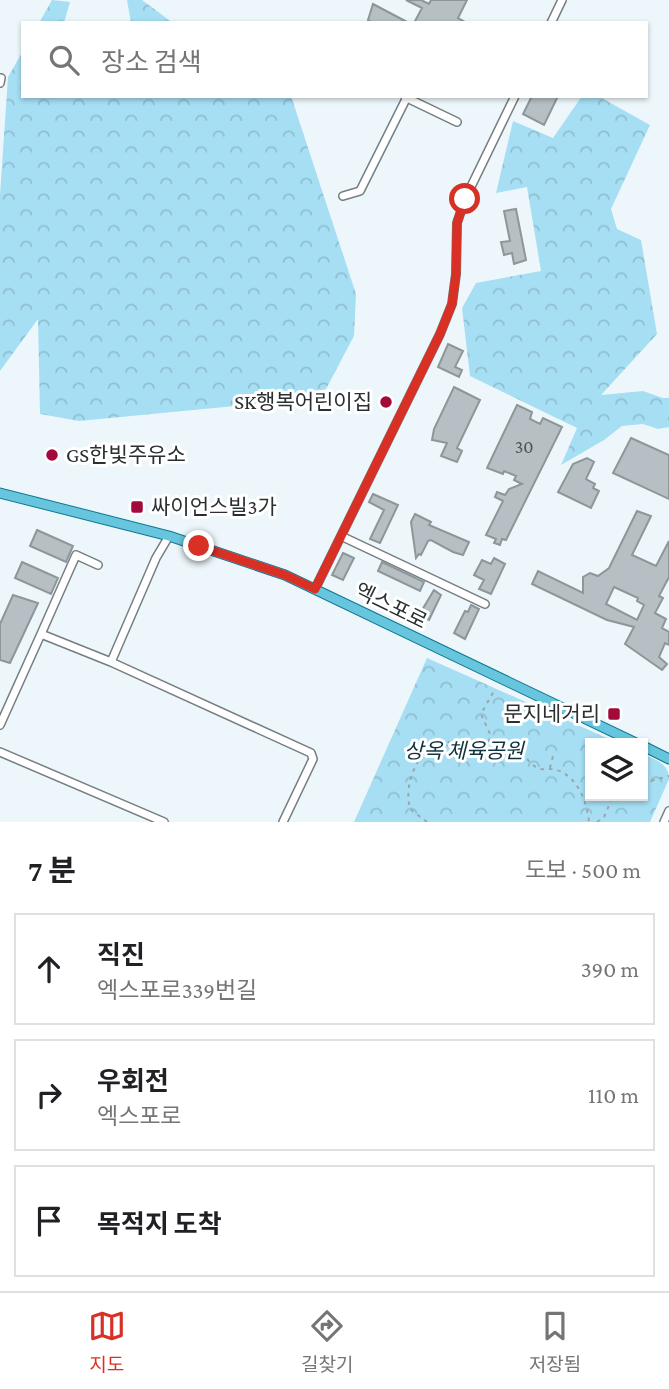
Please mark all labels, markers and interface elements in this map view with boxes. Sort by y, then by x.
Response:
search box [21,21,648,98]
icon: search [45,41,83,79]
text: 장소 검색 [101,48,202,77]
route start [449,183,480,214]
place label: SK행복어린이집 [234,390,372,414]
marker: SK행복어린이집 [378,394,394,410]
house number: 30 [515,437,533,457]
place label: GS한빛주유소 [66,443,186,467]
marker: GS한빛주유소 [44,447,60,463]
place label: 싸이언스빌3가 [151,495,277,519]
marker: 싸이언스빌3가 [129,499,145,515]
route end [183,530,214,561]
street label: 엑스포로 [351,578,431,634]
place label: 문지네거리 [503,702,600,726]
marker: 문지네거리 [606,706,622,722]
map controls [585,738,648,801]
button: layers [585,738,648,801]
park label: 상옥 체육공원 [404,739,526,763]
text: 7 분 [28,854,76,887]
text: 도보 · 500 m [525,857,641,883]
text: 직진 [97,941,145,970]
icon: ahead [30,950,68,988]
text: 390 m [581,956,639,982]
text: 엑스포로339번길 [97,977,257,1003]
text: 우회전 [97,1067,169,1096]
icon: right [30,1076,68,1114]
text: 110 m [588,1082,639,1108]
text: 엑스포로 [97,1103,182,1129]
icon: arrive [30,1202,68,1240]
text: 목적지 도착 [97,1210,222,1239]
tab: 지도 [88,1307,126,1376]
tab: 길찾기 [301,1307,353,1376]
tab: 저장됨 [529,1307,581,1376]

